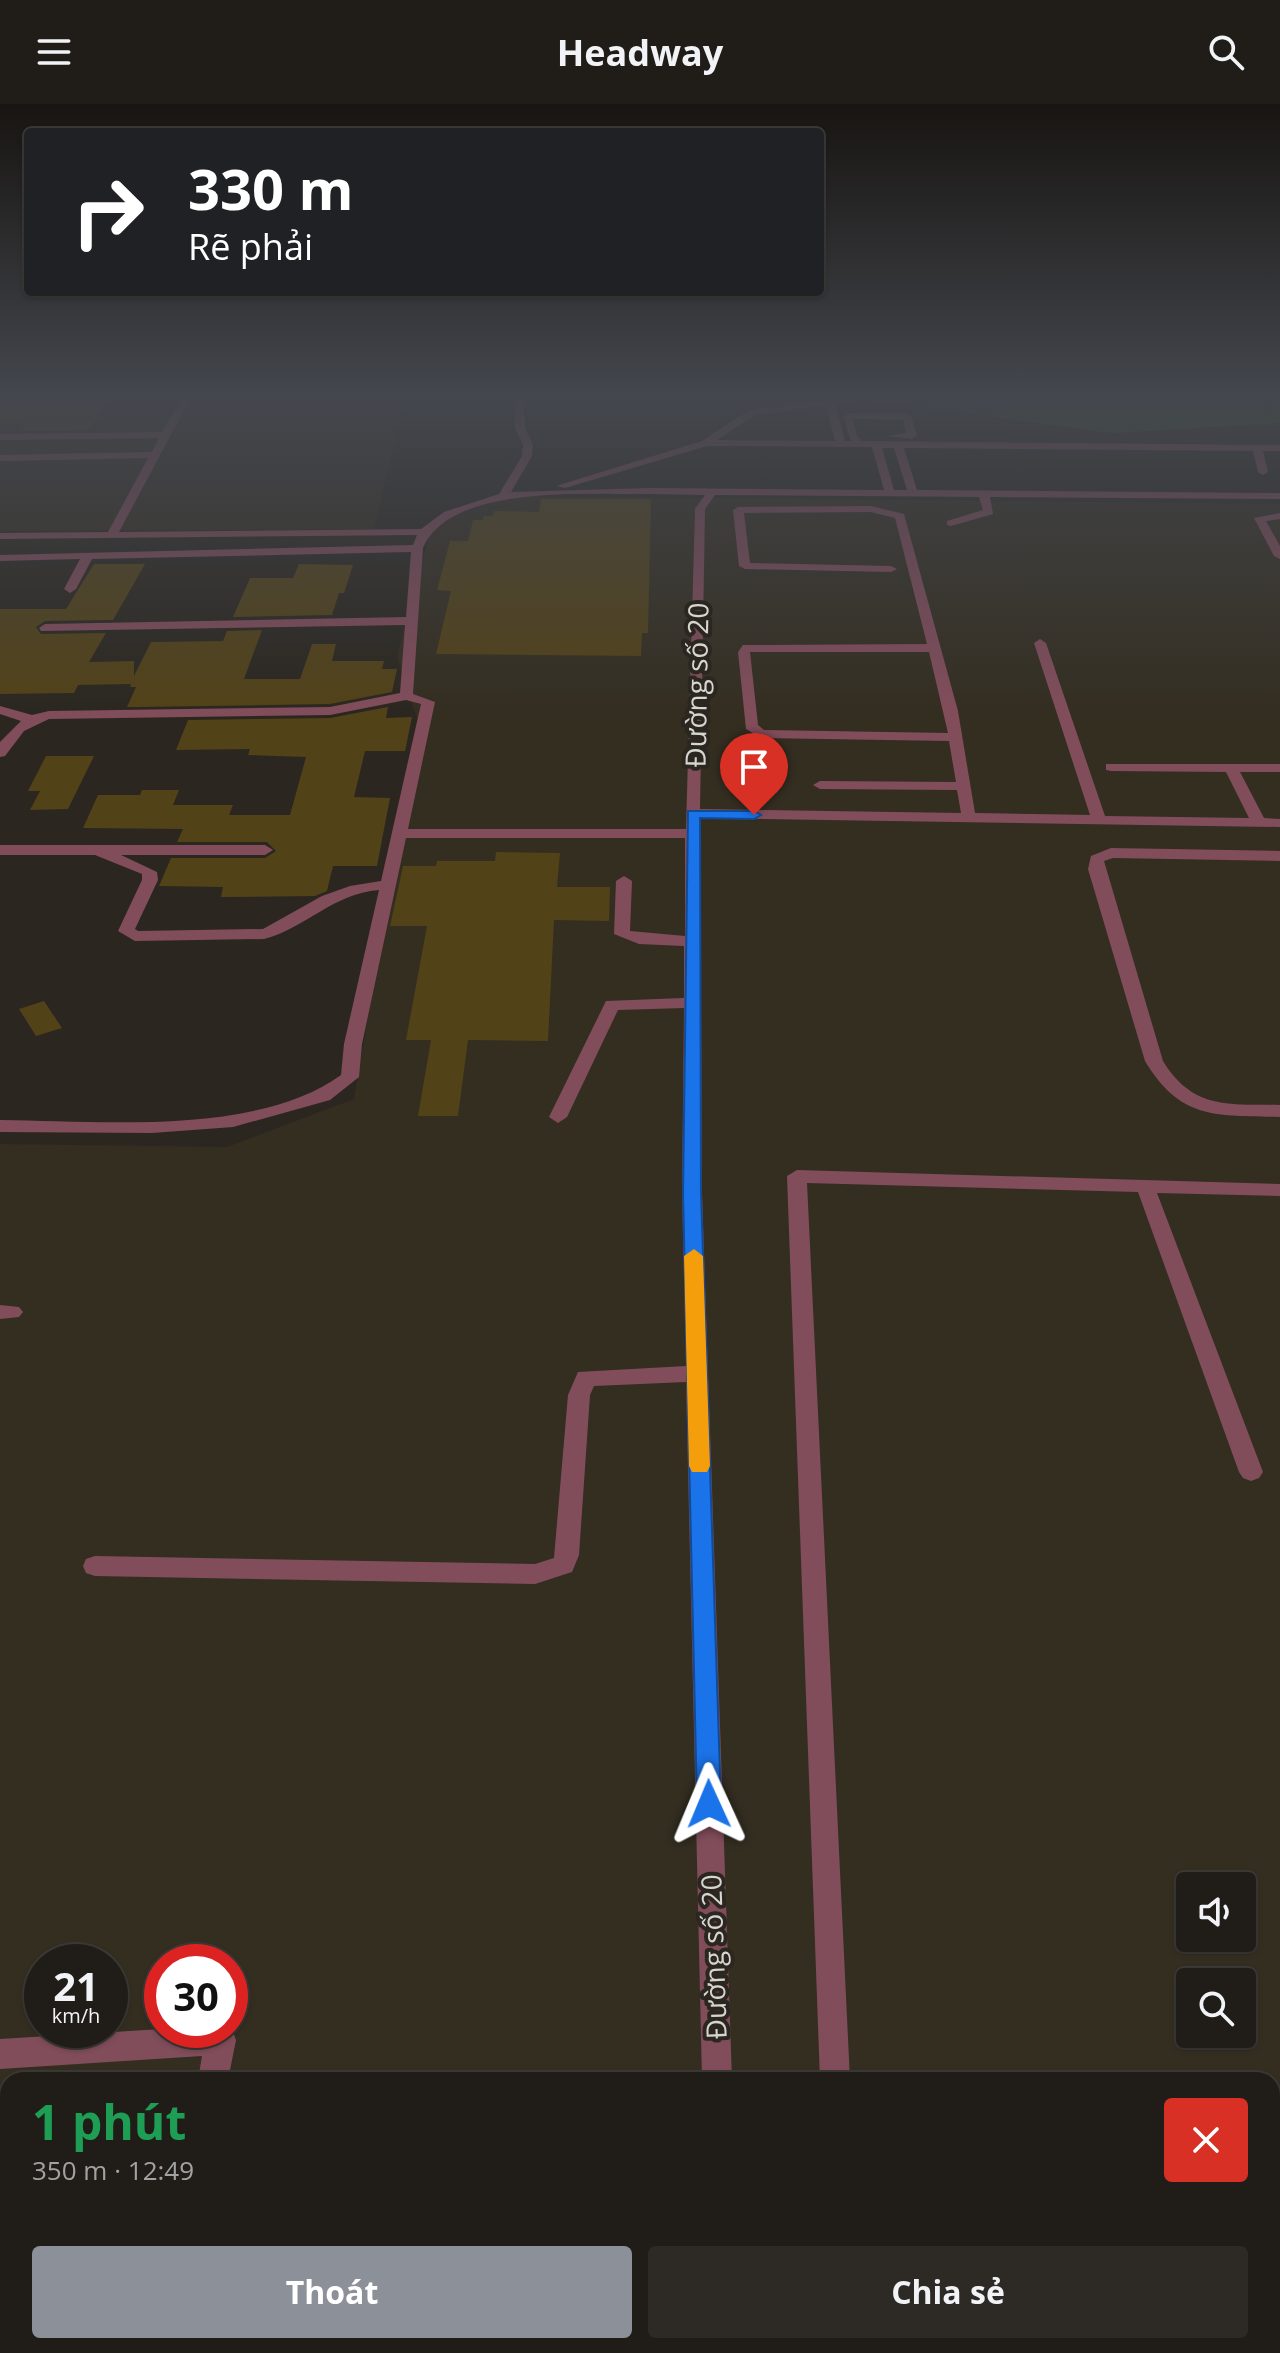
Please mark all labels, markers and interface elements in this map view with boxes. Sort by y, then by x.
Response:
text: Headway [557,28,723,77]
icon: menu [32,30,76,74]
icon: search [1204,30,1248,74]
text: 330 m [188,150,354,226]
icon: right [56,160,160,264]
text: Rẽ phải [188,222,313,271]
street label: Đường số 20 [676,602,716,768]
pin [720,733,788,815]
icon: arrive [732,745,776,789]
position arrow [667,1762,751,1846]
map controls [1176,1872,1256,2048]
button: sound [1176,1872,1256,1952]
street label: Đường số 20 [691,1874,735,2040]
speed limit sign: 30 [144,1944,248,2048]
text: 21 [53,1958,99,2013]
button: search [1176,1968,1256,2048]
text: km/h [52,2002,100,2029]
text: 1 phút [32,2089,186,2154]
button: close [1164,2098,1248,2182]
text: 350 m · 12:49 [32,2152,194,2188]
button: Thoát [32,2246,632,2338]
button: Chia sẻ [648,2246,1248,2338]

